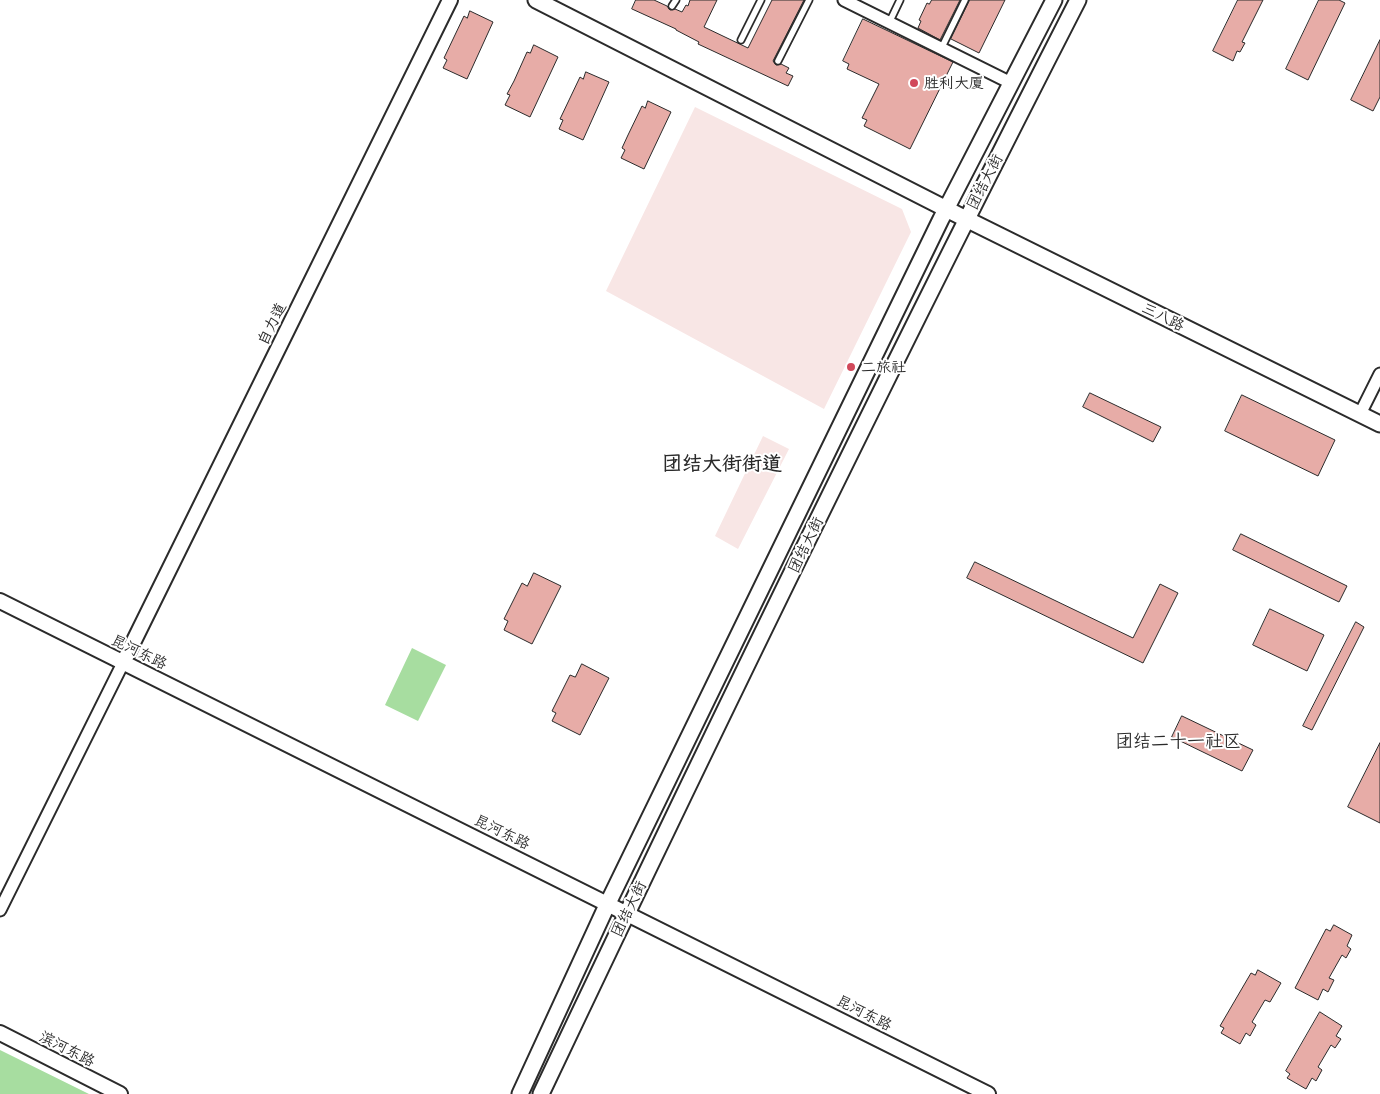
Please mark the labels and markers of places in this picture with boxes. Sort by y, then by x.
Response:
place label: 胜利大厦 [924,74,984,92]
marker: 胜利大厦 [908,77,920,89]
place label: 二旅社 [861,358,906,376]
marker: 二旅社 [845,361,857,373]

